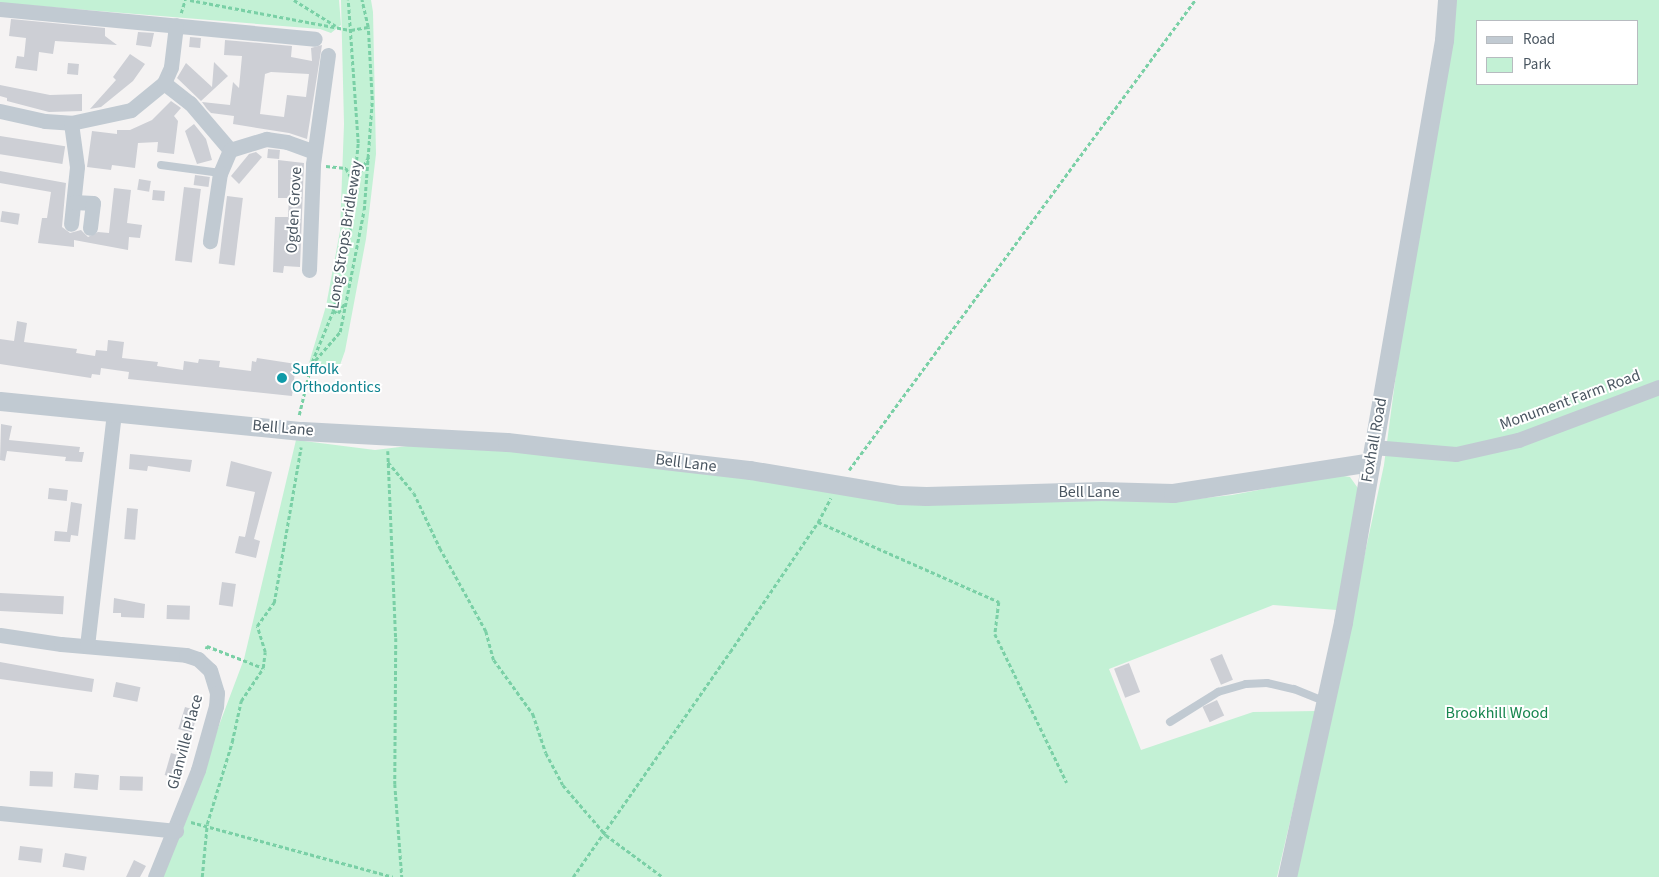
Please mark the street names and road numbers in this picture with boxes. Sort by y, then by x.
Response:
street label: Long Strops Bridleway [324,160,366,310]
street label: Ogden Grove [282,166,306,254]
street label: Monument Farm Road [1497,366,1643,434]
street label: Foxhall Road [1357,396,1391,484]
street label: Bell Lane [252,416,314,440]
street label: Bell Lane [654,450,718,476]
street label: Bell Lane [1058,482,1120,502]
street label: Glanville Place [163,692,207,792]

